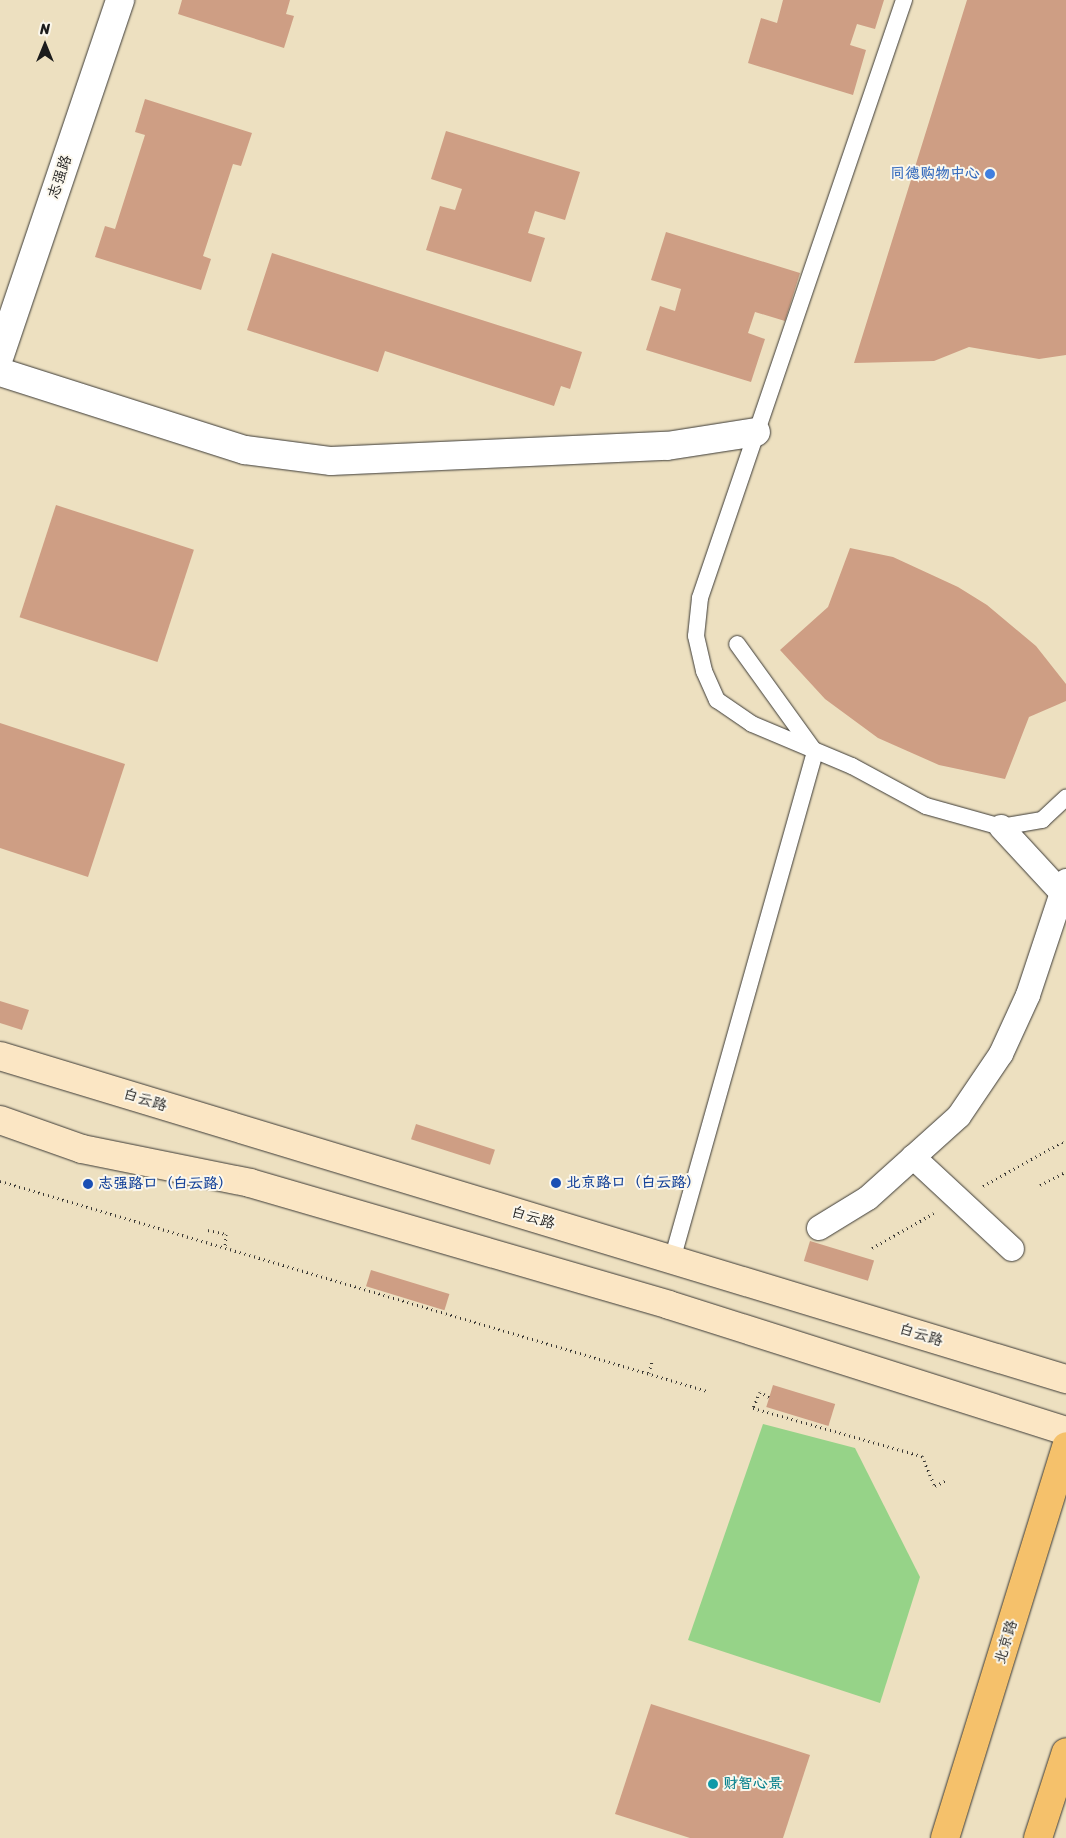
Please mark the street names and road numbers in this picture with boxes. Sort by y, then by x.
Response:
street label: 志强路 [44,153,76,201]
street label: 白云路 [121,1085,169,1115]
street label: 白云路 [509,1203,557,1233]
street label: 白云路 [897,1320,945,1350]
street label: 北京路 [991,1618,1021,1666]

